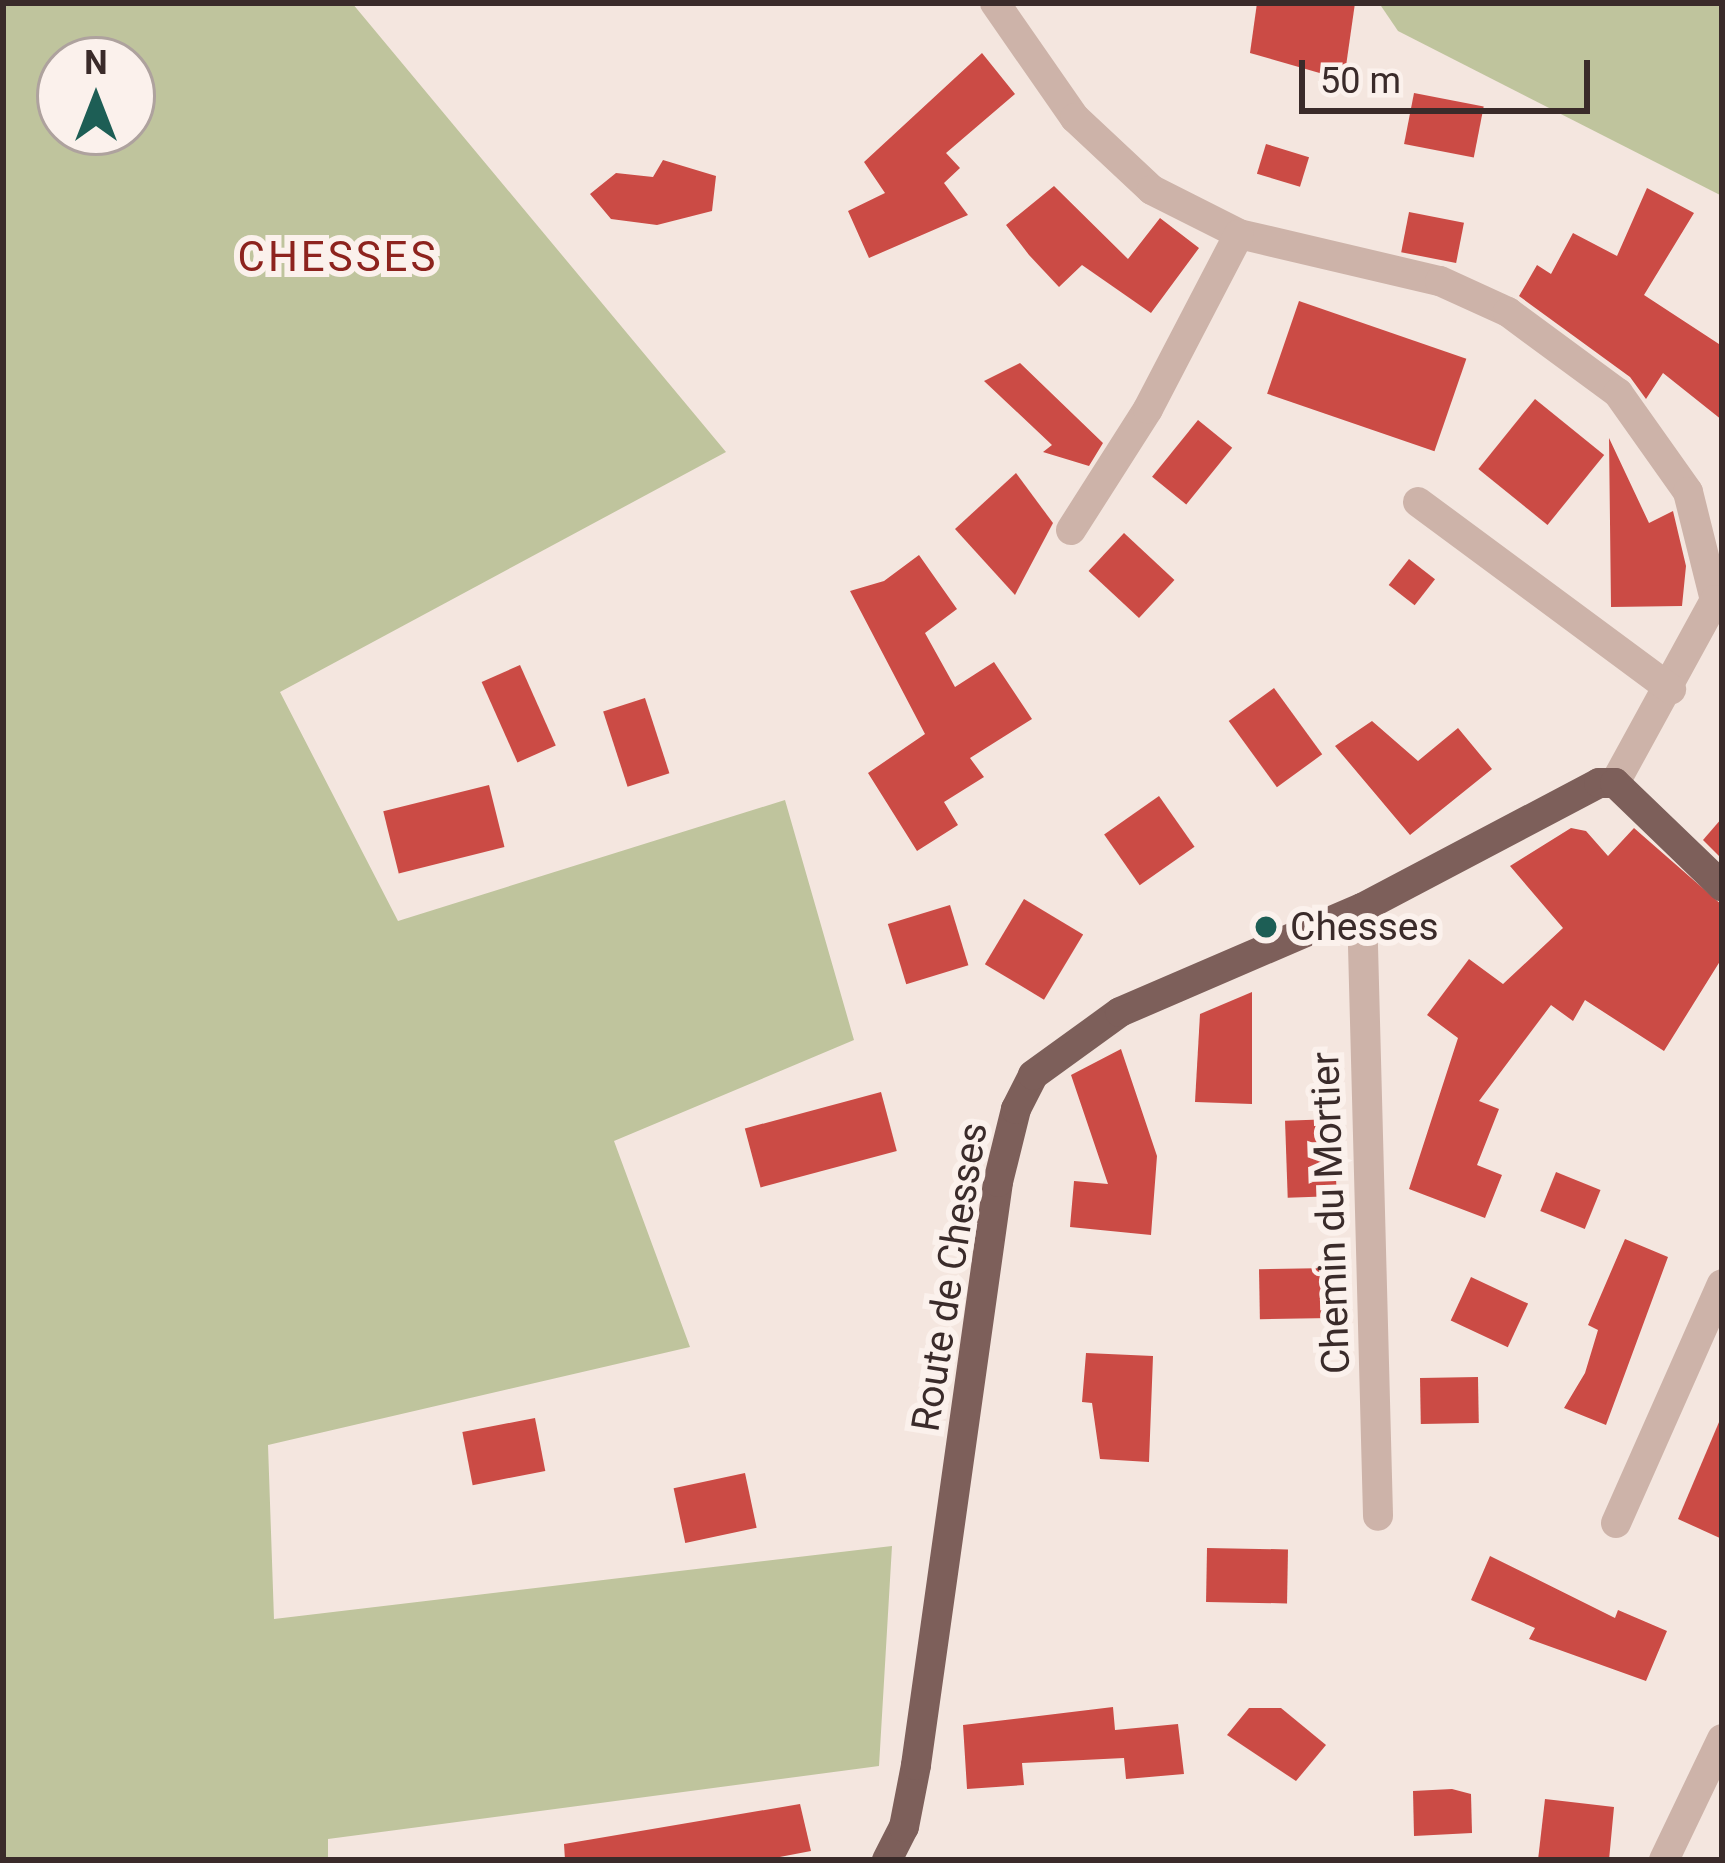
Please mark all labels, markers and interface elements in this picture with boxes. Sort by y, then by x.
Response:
north arrow [36,36,156,156]
scale bar [1305,36,1596,110]
text: N [84,43,108,82]
text: 50 m [1320,60,1401,102]
district label: CHESSES [238,232,438,282]
place label: Chesses [1290,904,1439,950]
marker: Chesses [1253,914,1279,940]
street label: Chemin du Mortier [1302,1051,1360,1375]
street label: Route de Chesses [902,1119,998,1435]

